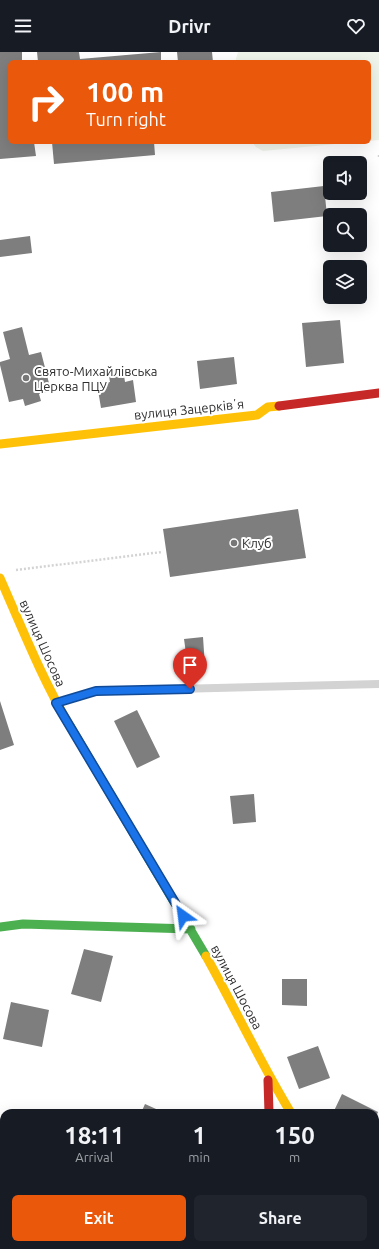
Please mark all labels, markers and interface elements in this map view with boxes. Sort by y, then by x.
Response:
icon: menu [12,15,34,37]
icon: heart [345,15,367,37]
text: Drivr [168,16,211,36]
icon: right [20,76,72,128]
text: 100 m [86,76,164,107]
text: Turn right [86,109,166,129]
map controls [323,156,367,304]
button: sound [323,156,367,200]
button: search [323,208,367,252]
button: layers [323,260,367,304]
place label: Свято-Михайлівська Церква ПЦУ [34,364,158,393]
marker: Свято-Михайлівська Церква ПЦУ [21,373,31,383]
street label: вулиця Зацерківʼя [133,396,245,422]
place label: Клуб [242,536,272,550]
marker: Клуб [229,538,239,548]
street label: вулиця Шосова [18,597,68,689]
pin [173,648,207,689]
icon: arrive [179,654,201,676]
position arrow [162,895,204,937]
street label: вулиця Шосова [209,942,265,1032]
text: 18:11 [64,1122,124,1149]
text: 1 [192,1122,206,1149]
text: 150 [274,1122,315,1149]
text: Arrival [75,1150,113,1164]
text: min [188,1150,210,1164]
text: m [289,1150,300,1164]
button: Exit [12,1195,186,1241]
button: Share [194,1195,367,1241]

